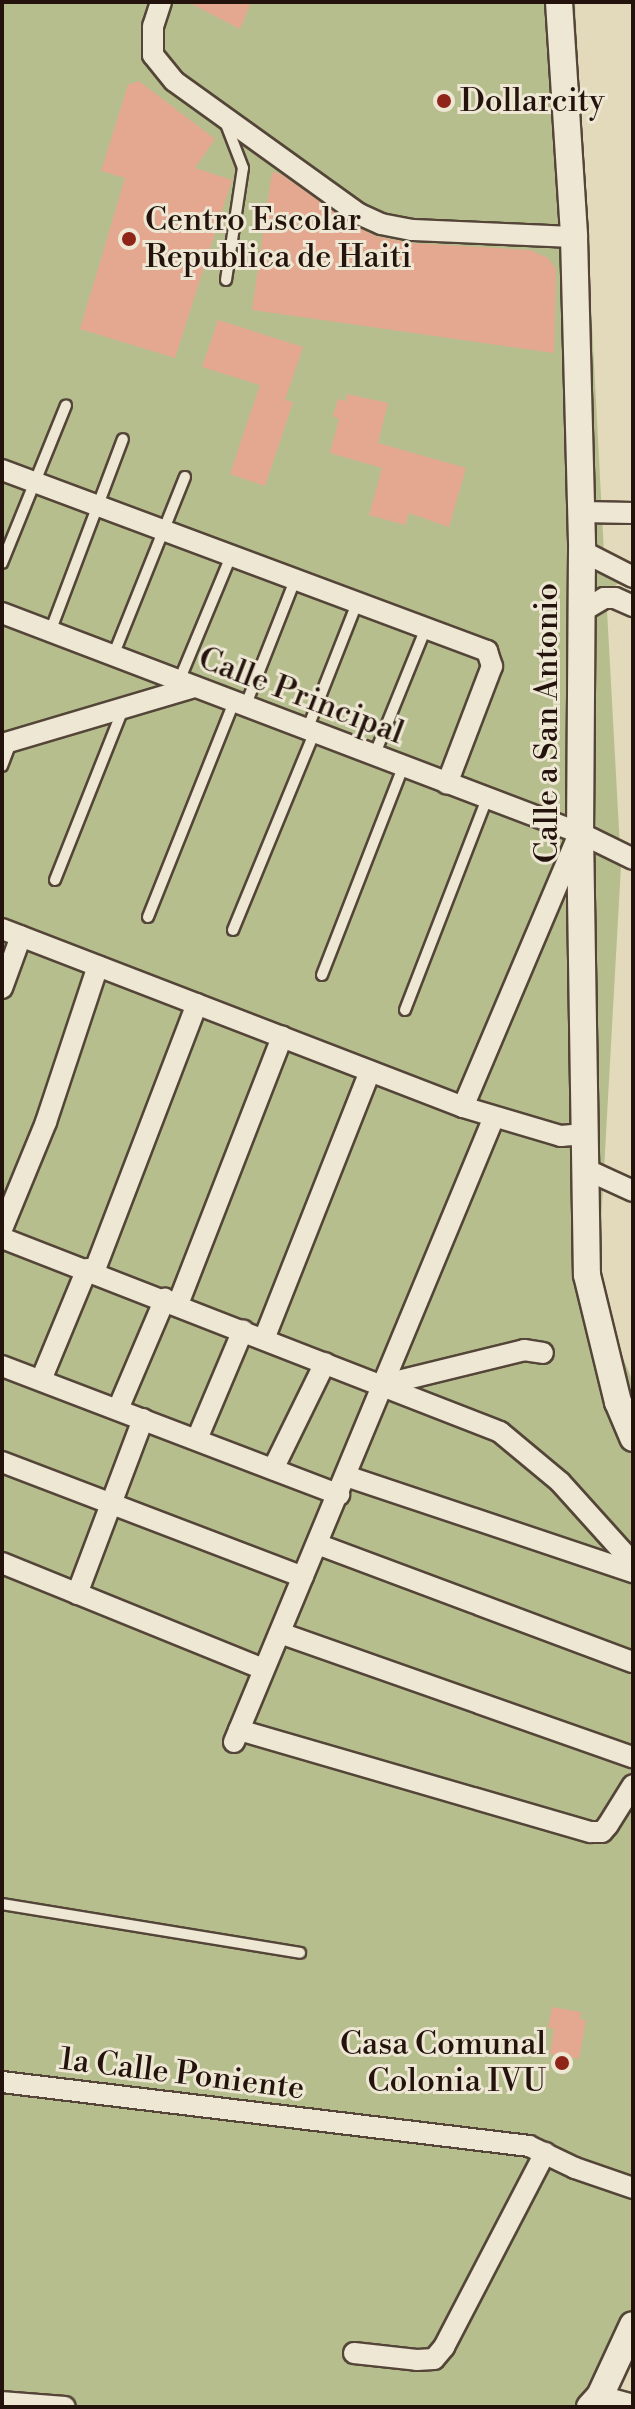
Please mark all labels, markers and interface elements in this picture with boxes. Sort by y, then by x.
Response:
place label: Dollarcity [460,82,605,120]
marker: Dollarcity [435,92,453,110]
place label: Centro Escolar Republica de Haiti [145,202,412,277]
marker: Centro Escolar Republica de Haiti [120,230,138,248]
street label: Calle a San Antonio [528,583,566,863]
street label: Calle Principal [193,639,409,753]
place label: Casa Comunal Colonia IVU [340,2026,546,2101]
street label: 1a Calle Poniente [57,2040,307,2108]
marker: Casa Comunal Colonia IVU [553,2054,571,2072]

